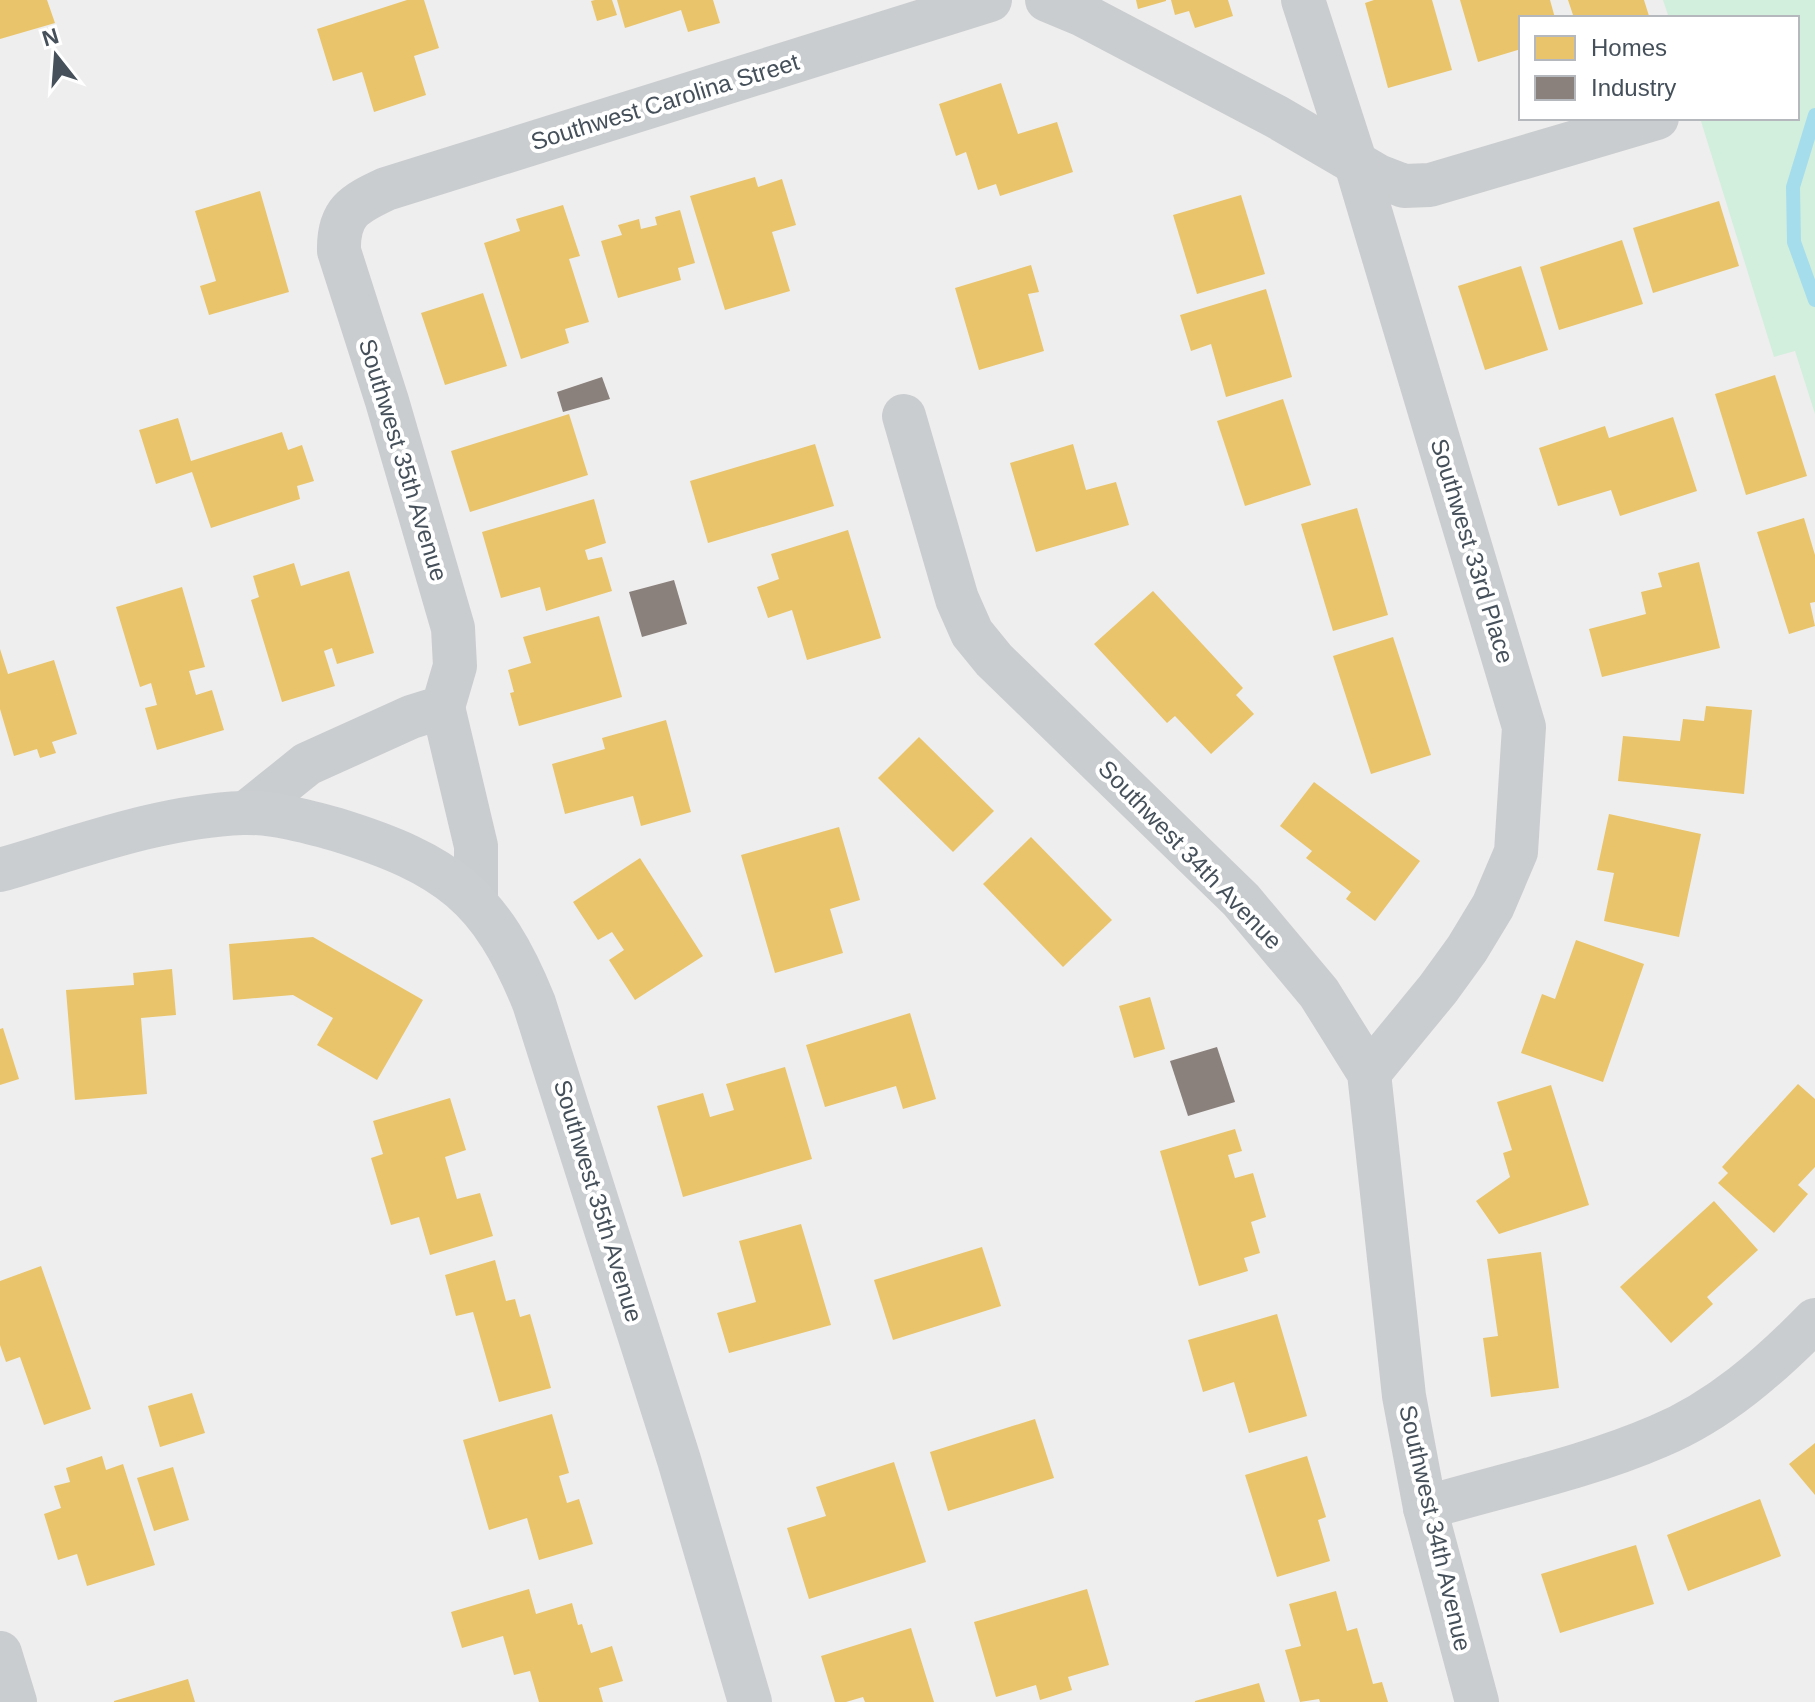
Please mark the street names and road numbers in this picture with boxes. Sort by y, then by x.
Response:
street label: Southwest Carolina Street [528,48,802,155]
street label: Southwest 35th Avenue [354,336,453,584]
street label: Southwest 33rd Place [1425,435,1520,666]
street label: Southwest 34th Avenue [1093,755,1288,955]
street label: Southwest 35th Avenue [549,1077,648,1325]
street label: Southwest 34th Avenue [1394,1402,1477,1654]

